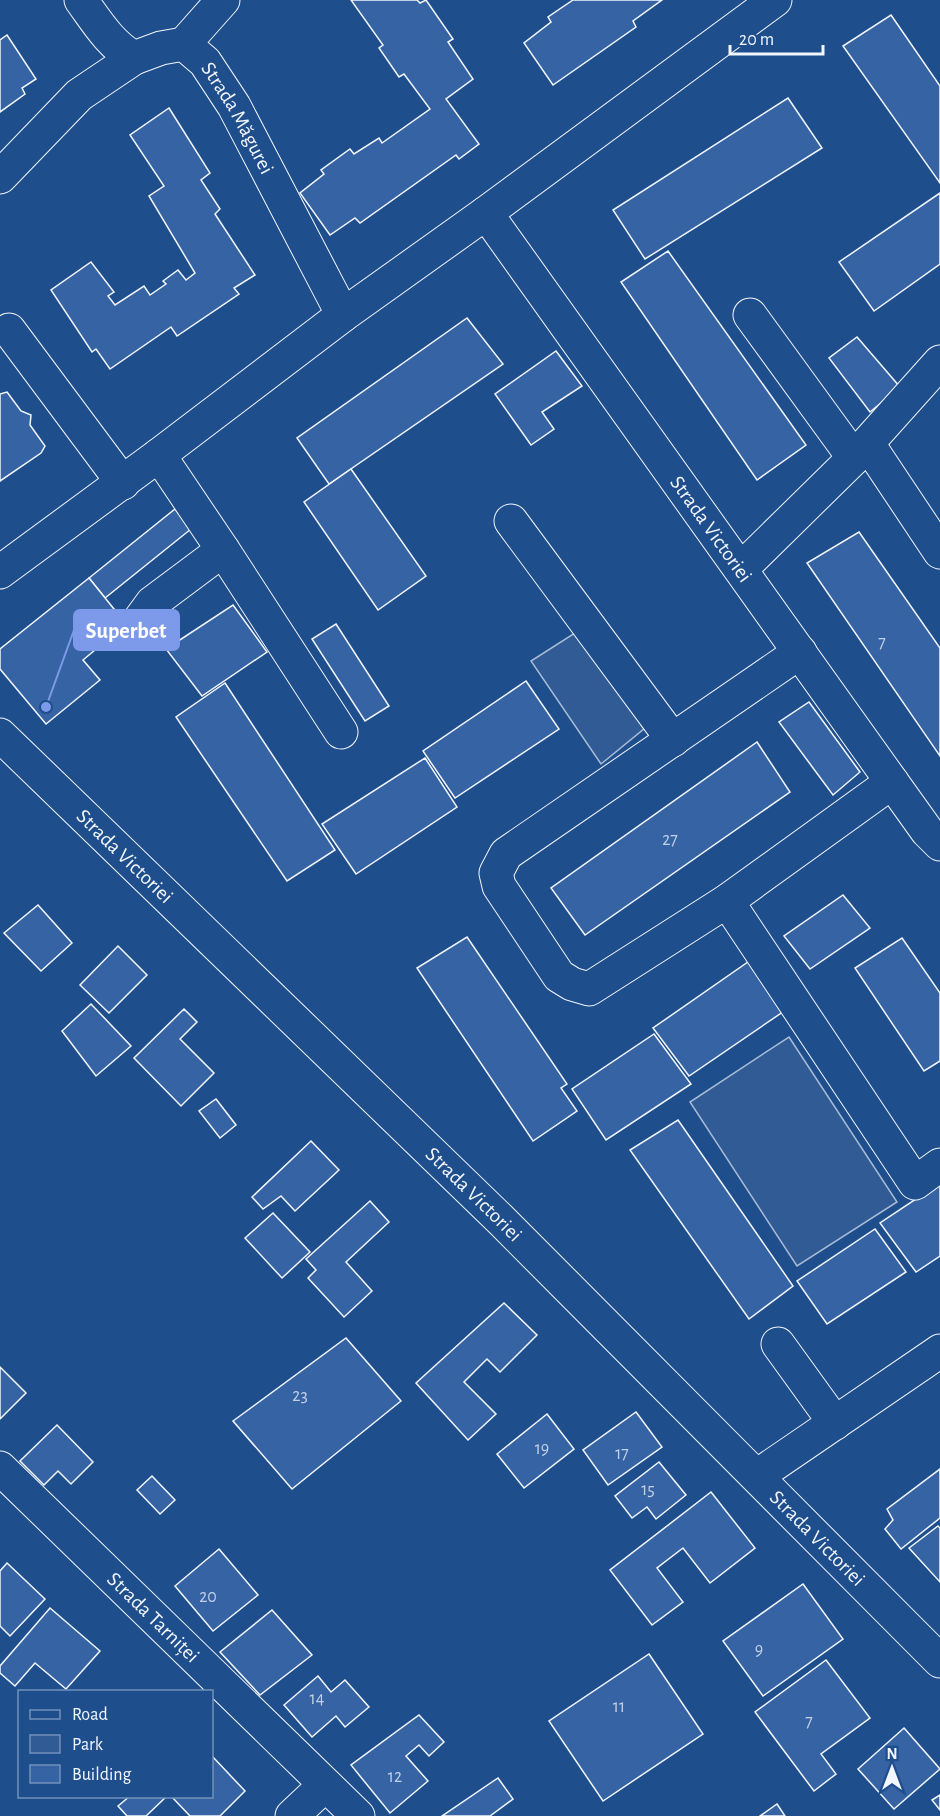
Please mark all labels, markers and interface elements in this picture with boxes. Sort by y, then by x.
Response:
scale bar [730,18,823,56]
text: 20 m [739,31,774,49]
street label: Strada Măgurei [198,58,278,177]
street label: Strada Victoriei [666,472,756,586]
callout: Superbet [74,610,179,650]
text: Superbet [85,620,167,642]
house number: 7 [878,634,886,652]
street label: Strada Victoriei [73,805,177,907]
house number: 27 [662,831,678,849]
street label: Strada Victoriei [422,1143,526,1245]
house number: 23 [292,1387,308,1405]
house number: 19 [535,1440,549,1458]
house number: 17 [615,1445,629,1463]
house number: 15 [641,1481,655,1499]
street label: Strada Victoriei [766,1486,869,1590]
street label: Strada Tarniței [103,1568,204,1666]
house number: 20 [199,1588,217,1606]
house number: 9 [755,1641,763,1659]
legend [18,1690,213,1798]
house number: 14 [310,1690,325,1708]
house number: 11 [613,1698,625,1716]
text: Road [72,1706,108,1724]
house number: 7 [805,1713,813,1731]
text: Park [72,1736,104,1754]
north arrow [862,1738,922,1798]
text: N [886,1746,898,1762]
text: Building [72,1766,132,1784]
house number: 12 [388,1768,402,1786]

